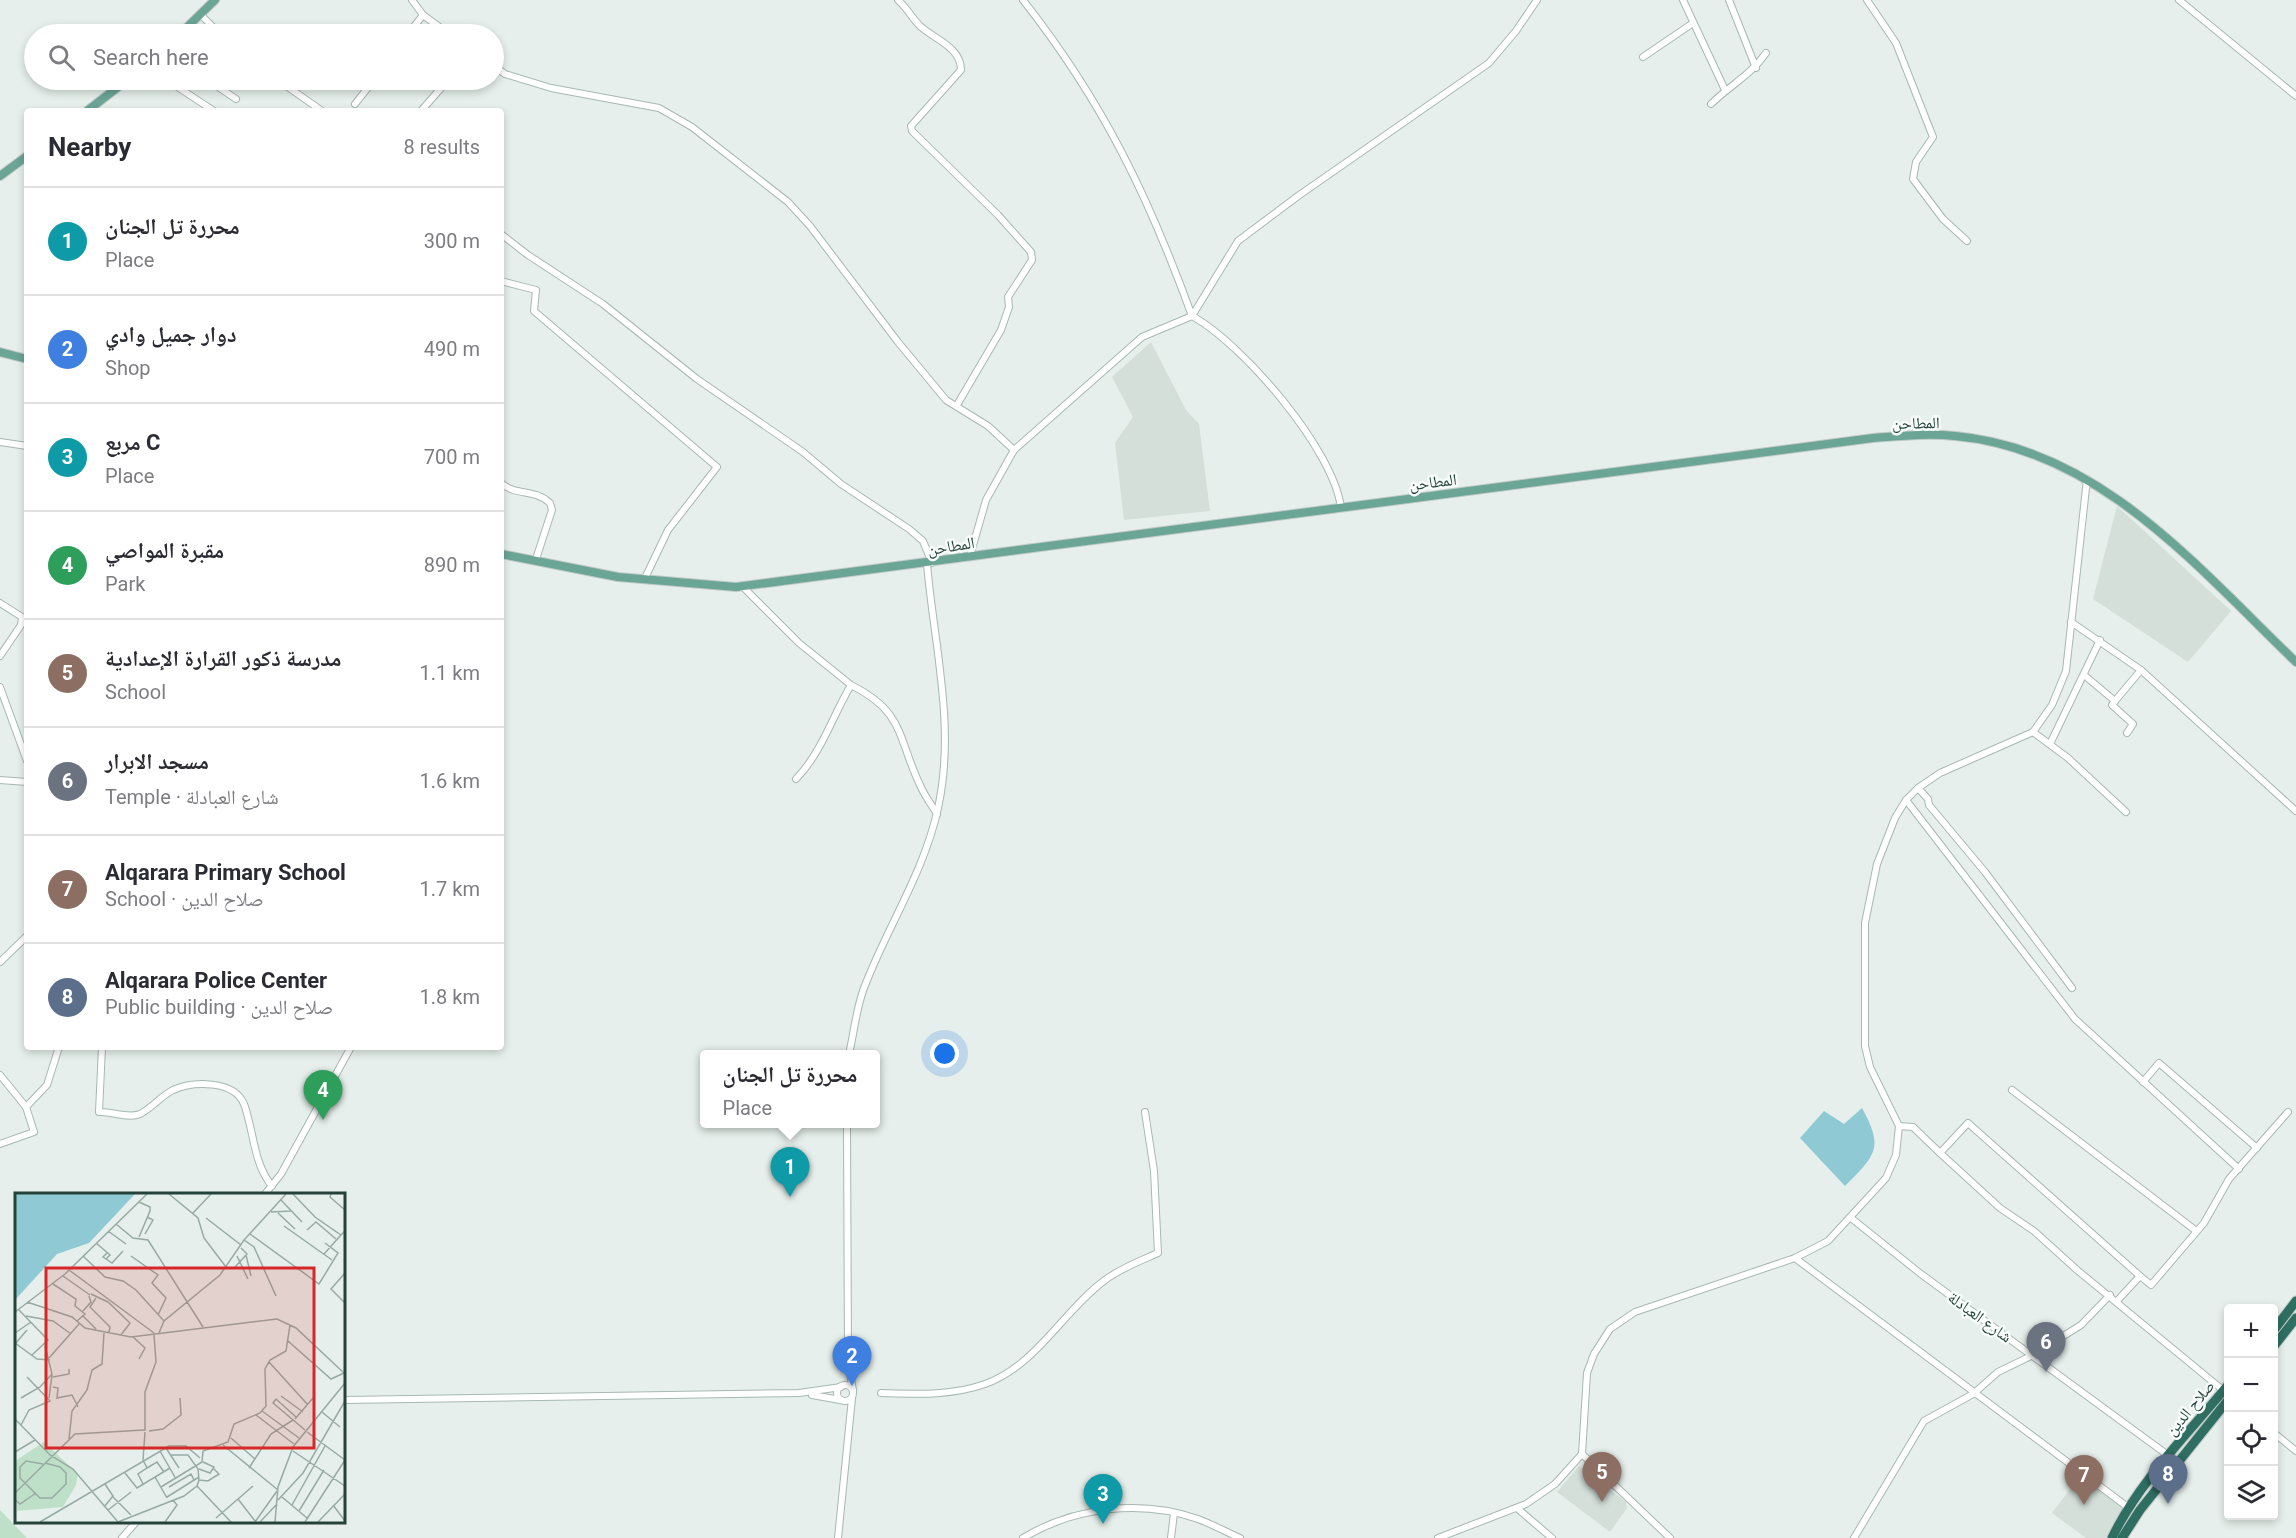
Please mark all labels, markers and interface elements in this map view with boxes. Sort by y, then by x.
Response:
search box [24,24,504,90]
icon: search [45,41,78,74]
text: Search here [93,45,209,70]
text: Nearby [48,132,131,162]
text: 8 results [404,135,480,159]
text: محررة تل الجنان [105,214,240,239]
text: 1 [62,229,73,253]
text: 300 m [424,229,480,253]
text: Place [105,248,154,272]
text: دوار جميل وادي [105,322,237,347]
text: 2 [62,337,73,361]
text: 490 m [424,337,480,361]
text: Shop [105,356,151,380]
street label: المطاحن [1892,413,1940,434]
text: مربع C [105,430,161,455]
text: 3 [62,445,73,469]
text: 700 m [424,445,480,469]
text: Place [105,464,154,488]
street label: المطاحن [1408,470,1458,495]
street label: المطاحن [926,533,976,560]
text: مقبرة المواصي [105,538,224,563]
text: 4 [62,553,73,577]
text: 890 m [424,553,480,577]
text: Park [105,572,145,596]
text: مدرسة ذكور القرارة الإعدادية [105,646,341,671]
text: 5 [62,661,73,685]
text: 1.1 km [420,661,480,685]
text: School [105,680,166,704]
text: مسجد الابرار [105,749,209,774]
text: 6 [62,769,73,793]
text: 1.6 km [420,769,480,793]
text: Temple · شارع العبادلة [105,785,279,809]
text: Alqarara Primary School [105,860,346,885]
text: 7 [62,877,73,901]
text: 1.7 km [420,877,480,901]
text: School · صلاح الدين [105,887,264,911]
text: Alqarara Police Center [105,968,327,993]
text: 8 [62,985,73,1009]
text: 1.8 km [420,985,480,1009]
text: Public building · صلاح الدين [105,995,333,1019]
your location [930,1039,959,1068]
popup [700,1050,880,1128]
text: محررة تل الجنان [723,1062,857,1087]
pin: 4 [304,1070,342,1120]
text: Place [723,1096,772,1120]
pin: 1 [770,1148,810,1197]
inset map [15,1193,345,1523]
street label: شارع العبادلة [1944,1288,2016,1347]
map controls [2224,1304,2278,1520]
button: + [2224,1304,2278,1358]
pin: 6 [2026,1322,2066,1372]
pin: 2 [832,1336,872,1386]
button: − [2224,1358,2278,1412]
street label: صلاح الدين [2161,1377,2219,1440]
button: locate [2224,1412,2278,1466]
pin: 5 [1582,1452,1622,1502]
pin: 8 [2148,1454,2188,1504]
pin: 7 [2064,1456,2104,1505]
button: layers [2224,1466,2278,1520]
pin: 3 [1084,1474,1122,1524]

